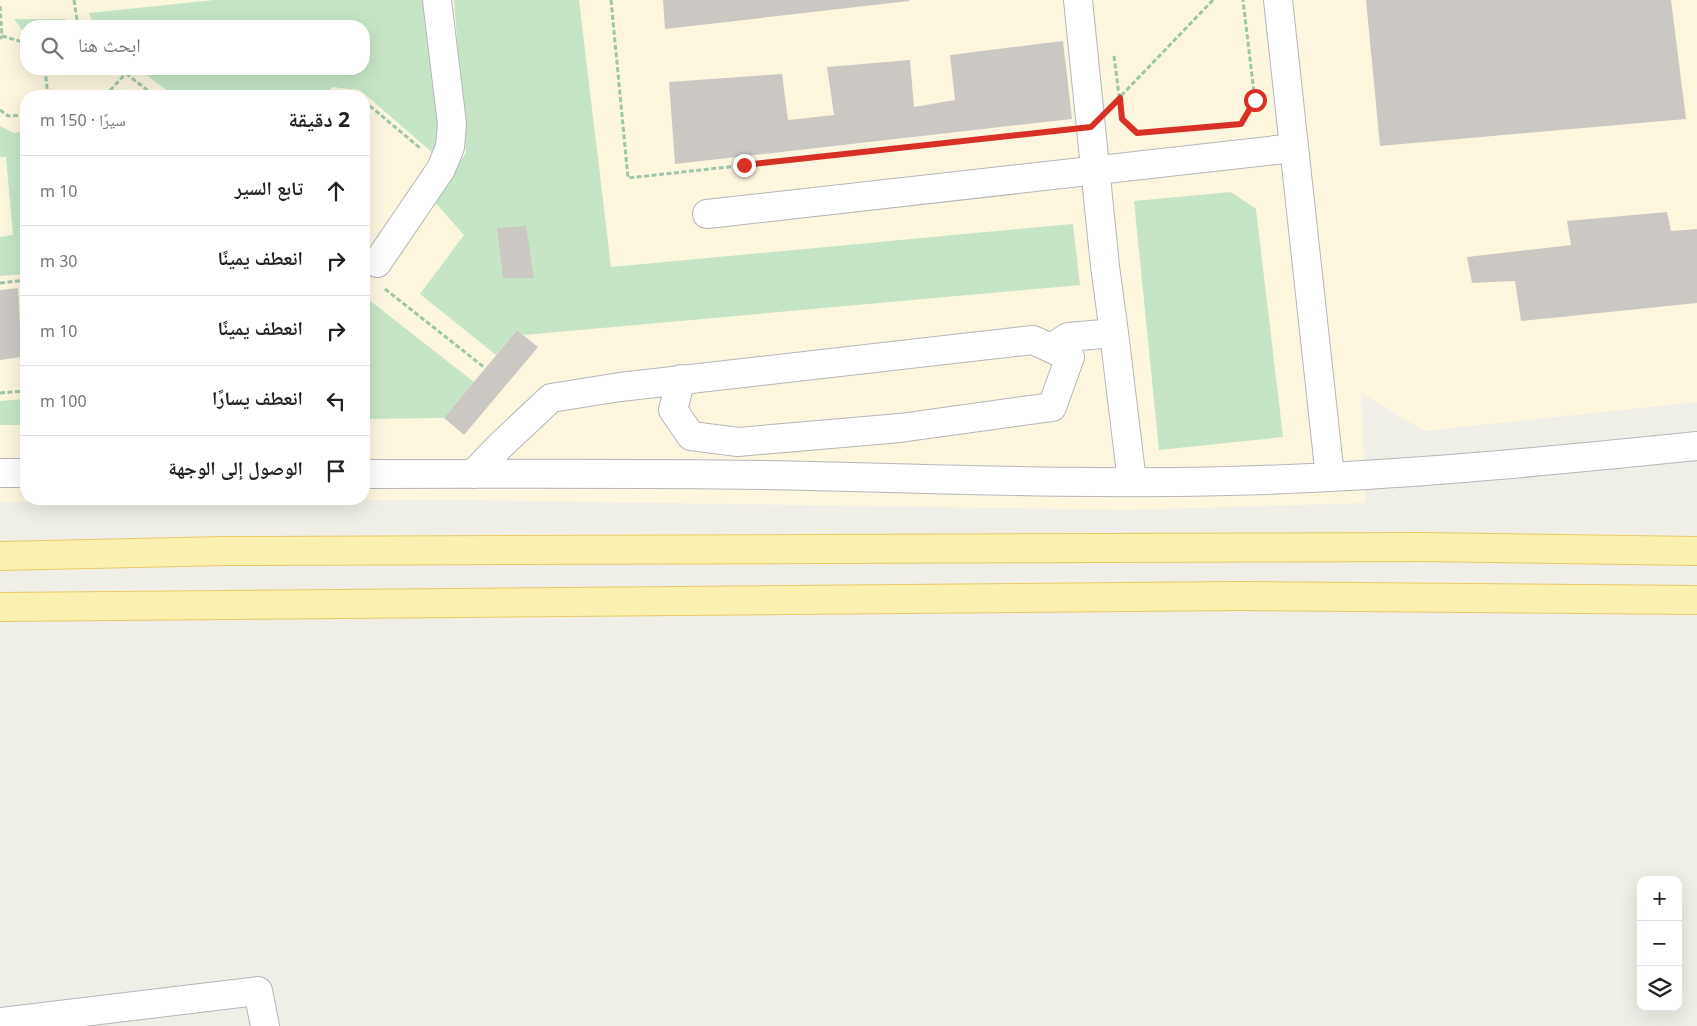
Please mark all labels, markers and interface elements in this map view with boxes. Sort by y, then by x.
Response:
search box [20,20,370,75]
text: ابحث هنا [78,32,141,58]
icon: search [38,34,66,62]
route start [1244,89,1267,112]
text: 2 دقيقة [288,105,350,133]
text: سيرًا · 150 m [40,109,126,131]
route end [733,154,756,177]
text: تابع السير [235,175,303,201]
icon: ahead [322,177,350,205]
text: 10 m [40,180,77,202]
text: انعطف يمينًا [217,245,303,271]
icon: right [322,247,350,275]
text: 30 m [40,250,77,272]
text: انعطف يمينًا [217,315,303,341]
icon: right [322,317,350,345]
text: 10 m [40,320,77,342]
text: انعطف يسارًا [212,385,303,411]
icon: left [322,387,350,415]
text: 100 m [40,390,87,412]
text: الوصول إلى الوجهة [168,455,303,481]
icon: arrive [322,457,350,485]
map controls [1637,876,1682,1011]
button: + [1637,876,1682,921]
button: − [1637,921,1682,966]
button: layers [1637,966,1682,1011]

